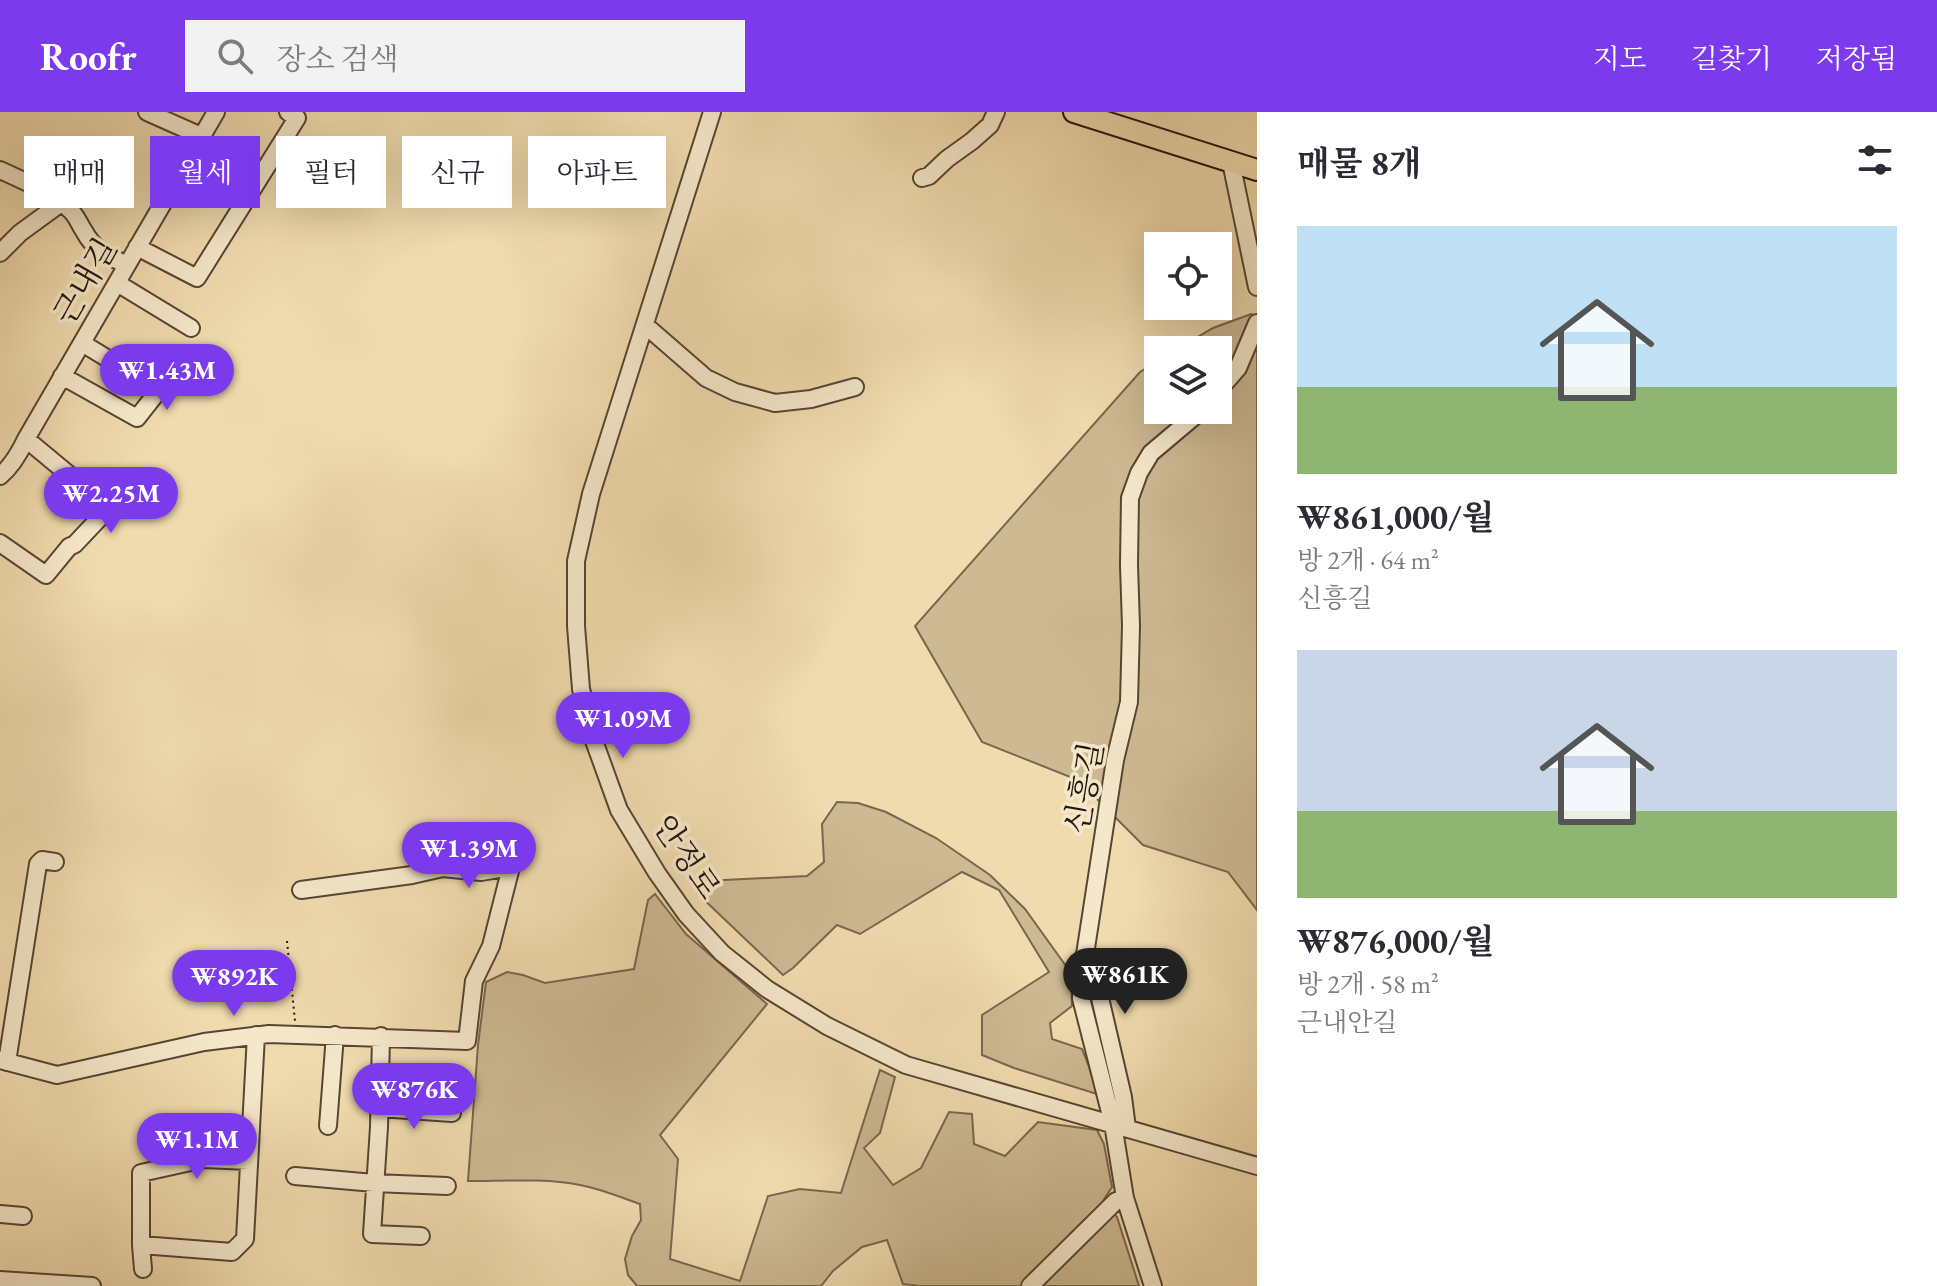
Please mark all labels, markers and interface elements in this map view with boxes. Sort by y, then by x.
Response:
search box [185,20,745,92]
text: Roofr [40,32,137,81]
icon: search [213,34,257,78]
text: 장소 검색 [277,39,398,78]
text: 지도 [1593,40,1647,76]
text: 길찾기 [1691,40,1772,76]
text: 저장됨 [1816,40,1897,76]
chip: 매매 [24,136,134,208]
chip: 월세 [150,136,260,208]
chip: 필터 [276,136,386,208]
chip: 신규 [402,136,512,208]
chip: 아파트 [528,136,666,208]
icon: filters [1853,138,1897,182]
text: 매물 8개 [1297,141,1422,185]
street label: 근내길 [44,230,126,332]
map controls [1144,232,1232,424]
button: locate [1144,232,1232,320]
icon: home [1525,278,1669,422]
button: layers [1144,336,1232,424]
pin: ₩1.43M [102,344,232,412]
text: ₩1.43M [118,353,216,387]
pin: ₩2.25M [46,467,176,535]
text: ₩2.25M [62,476,160,510]
text: ₩861,000/월 [1297,495,1495,539]
text: 방 2개 · 64 m² [1297,543,1439,577]
text: 신흥길 [1297,581,1372,615]
pin: ₩1.09M [558,692,688,760]
text: ₩1.09M [574,701,672,735]
icon: home [1525,702,1669,846]
street label: 신흥길 [1055,739,1113,837]
street label: 안정로 [644,807,730,907]
pin: ₩1.39M [404,822,534,890]
text: ₩1.39M [420,831,518,865]
text: ₩876,000/월 [1297,919,1495,963]
pin: ₩861K [1069,948,1181,1016]
pin: ₩892K [178,950,290,1018]
text: ₩861K [1081,957,1169,991]
text: ₩892K [190,959,278,993]
text: 방 2개 · 58 m² [1297,967,1439,1001]
text: 근내안길 [1297,1005,1397,1039]
pin: ₩876K [358,1063,470,1131]
text: ₩876K [370,1072,458,1106]
pin: ₩1.1M [141,1113,253,1181]
text: ₩1.1M [155,1122,239,1156]

